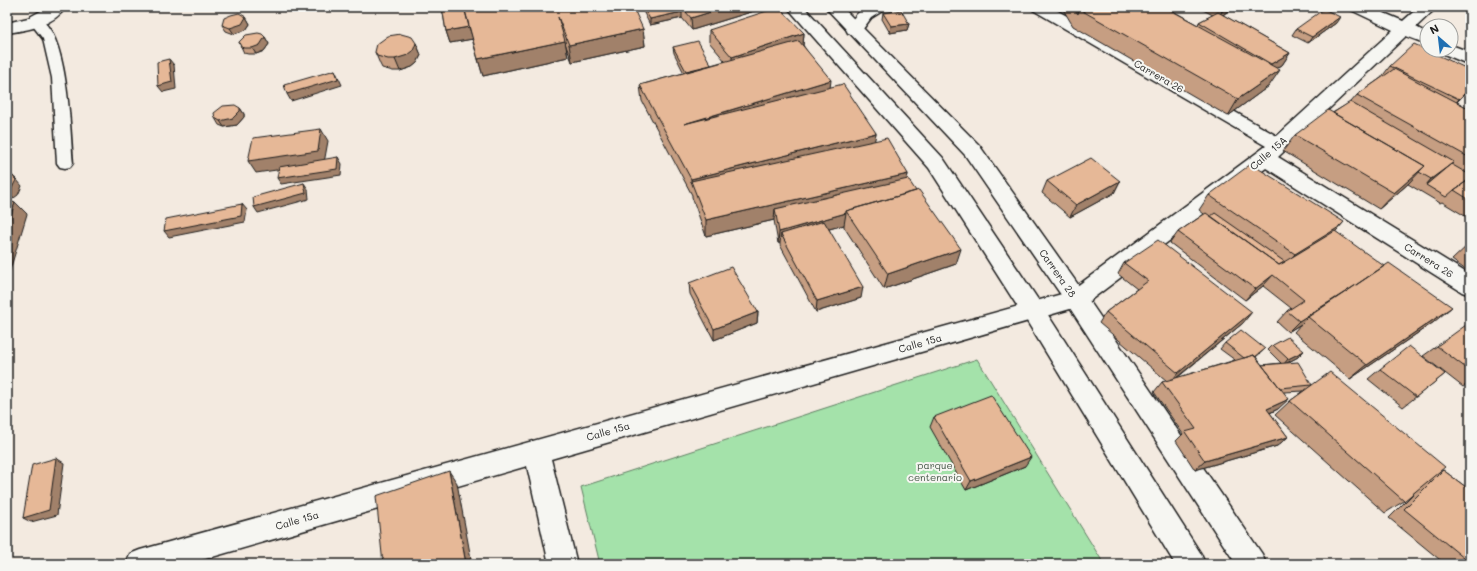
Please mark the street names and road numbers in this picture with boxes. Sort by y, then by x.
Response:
street label: Carrera 26 [1131,56,1187,96]
street label: Calle 15A [1246,133,1290,173]
street label: Carrera 26 [1402,239,1456,281]
street label: Carrera 28 [1036,246,1080,300]
street label: Calle 15a [897,330,943,356]
street label: Calle 15a [585,418,631,444]
street label: Calle 15a [274,507,320,533]

